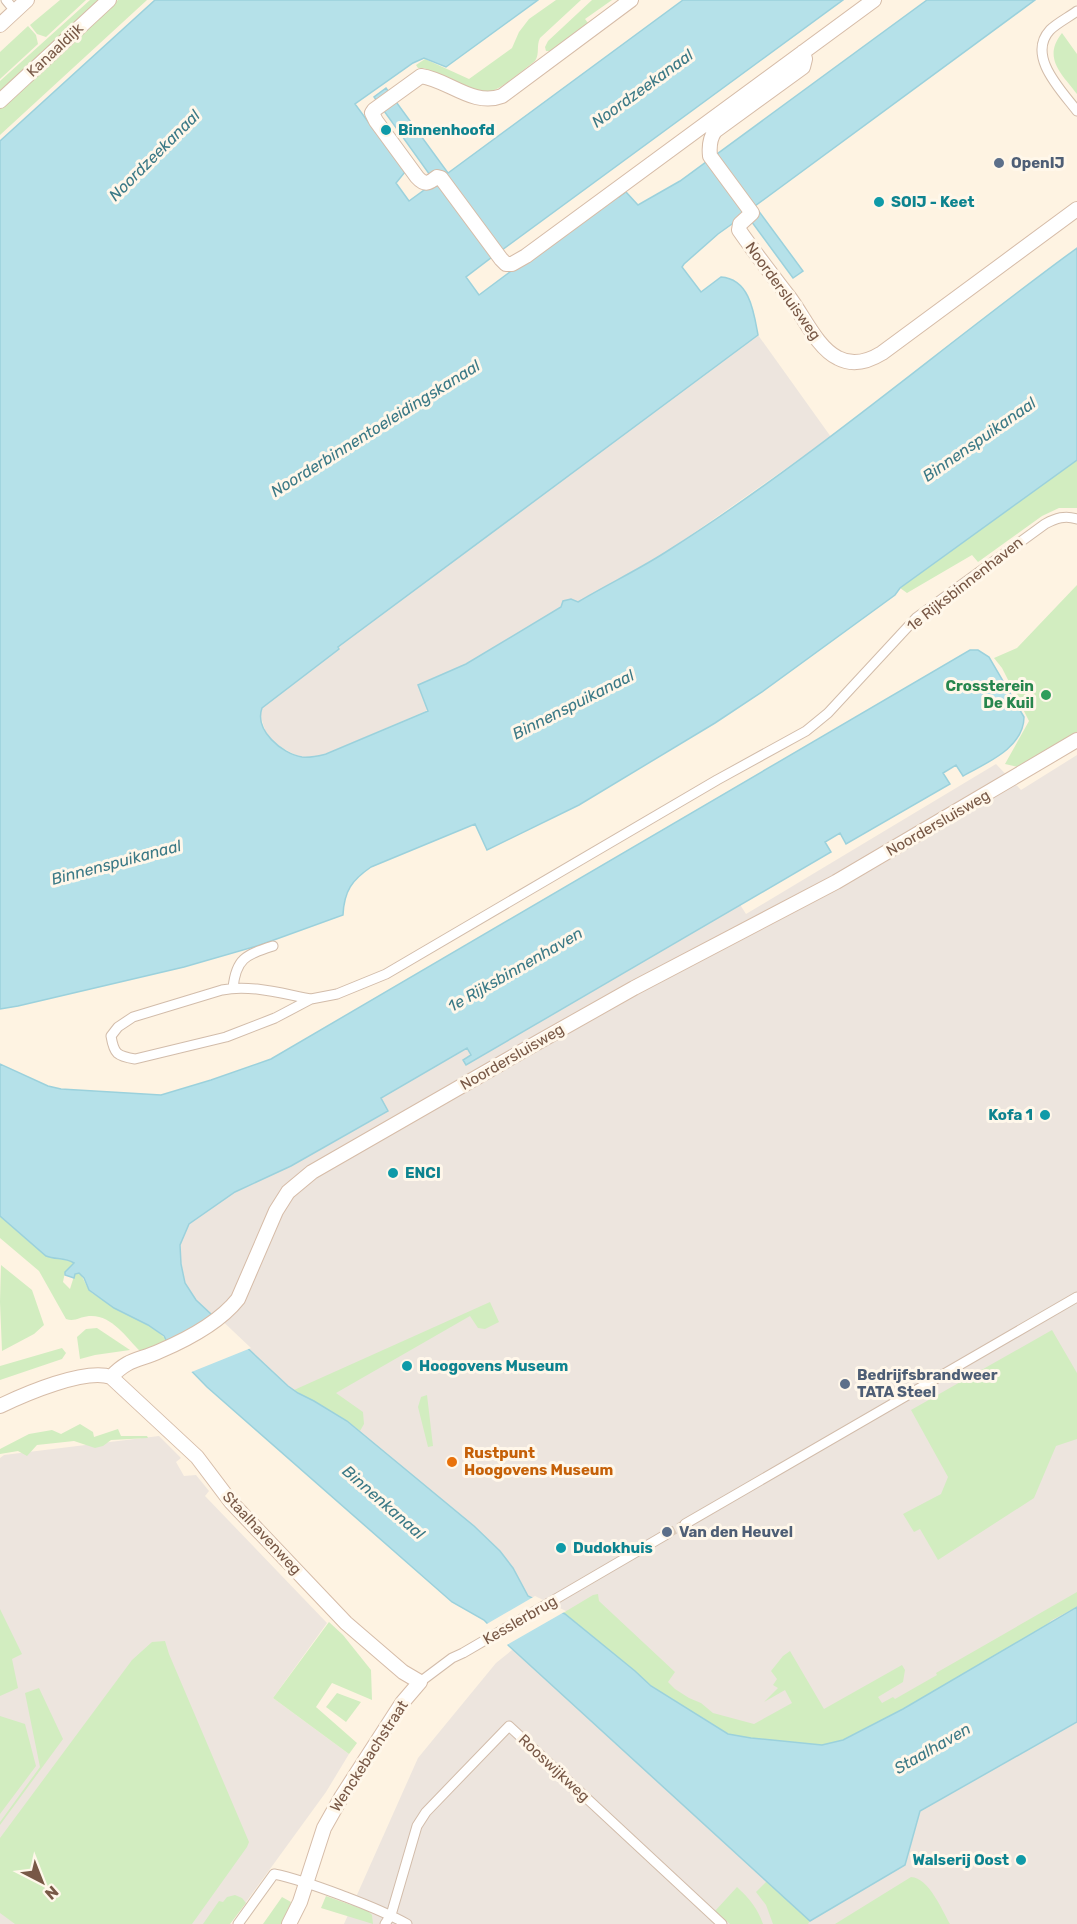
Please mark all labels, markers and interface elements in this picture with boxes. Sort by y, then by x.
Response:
street label: Kanaaldijk [23,19,87,81]
water label: Noordzeekanaal [588,45,698,132]
water label: Noordzeekanaal [105,105,205,205]
place label: Binnenhoofd [398,121,495,139]
marker: Binnenhoofd [379,123,393,137]
place label: OpenIJ [1011,154,1065,172]
marker: OpenIJ [992,156,1006,170]
place label: SOIJ - Keet [891,193,974,211]
marker: SOIJ - Keet [872,195,886,209]
street label: Noordersluisweg [741,238,825,344]
water label: Noorderbinnentoeleidingskanaal [267,355,484,501]
water label: Binnenspuikanaal [919,393,1040,486]
street label: 1e Rijksbinnenhaven [903,533,1027,635]
water label: Binnenspuikanaal [509,665,638,743]
place label: Crossterein De Kuil [946,677,1034,712]
marker: Crossterein De Kuil [1039,688,1053,702]
street label: Noordersluisweg [883,786,993,860]
water label: Binnenspuikanaal [49,836,184,889]
water label: 1e Rijksbinnenhaven [445,923,586,1016]
street label: Noordersluisweg [457,1020,567,1094]
place label: Kofa 1 [988,1106,1033,1124]
marker: Kofa 1 [1038,1108,1052,1122]
place label: ENCI [405,1164,441,1182]
marker: ENCI [386,1166,400,1180]
place label: Hoogovens Museum [419,1357,568,1375]
marker: Hoogovens Museum [400,1359,414,1373]
place label: Bedrijfsbrandweer TATA Steel [857,1366,998,1401]
marker: Bedrijfsbrandweer TATA Steel [838,1377,852,1391]
place label: Rustpunt Hoogovens Museum [464,1444,613,1479]
marker: Rustpunt Hoogovens Museum [445,1455,459,1469]
water label: Binnenkanaal [339,1462,429,1544]
street label: Staalhavenweg [219,1488,305,1578]
place label: Van den Heuvel [679,1523,793,1541]
marker: Van den Heuvel [660,1525,674,1539]
place label: Dudokhuis [573,1539,653,1557]
marker: Dudokhuis [554,1541,568,1555]
street label: Kesslerbrug [480,1592,560,1648]
street label: Wenckebachstraat [326,1697,412,1815]
water label: Staalhaven [891,1719,974,1778]
street label: Rooswijkweg [515,1730,593,1806]
place label: Walserij Oost [913,1851,1009,1869]
north arrow [12,1852,72,1912]
marker: Walserij Oost [1014,1853,1028,1867]
text: N [41,1882,62,1904]

